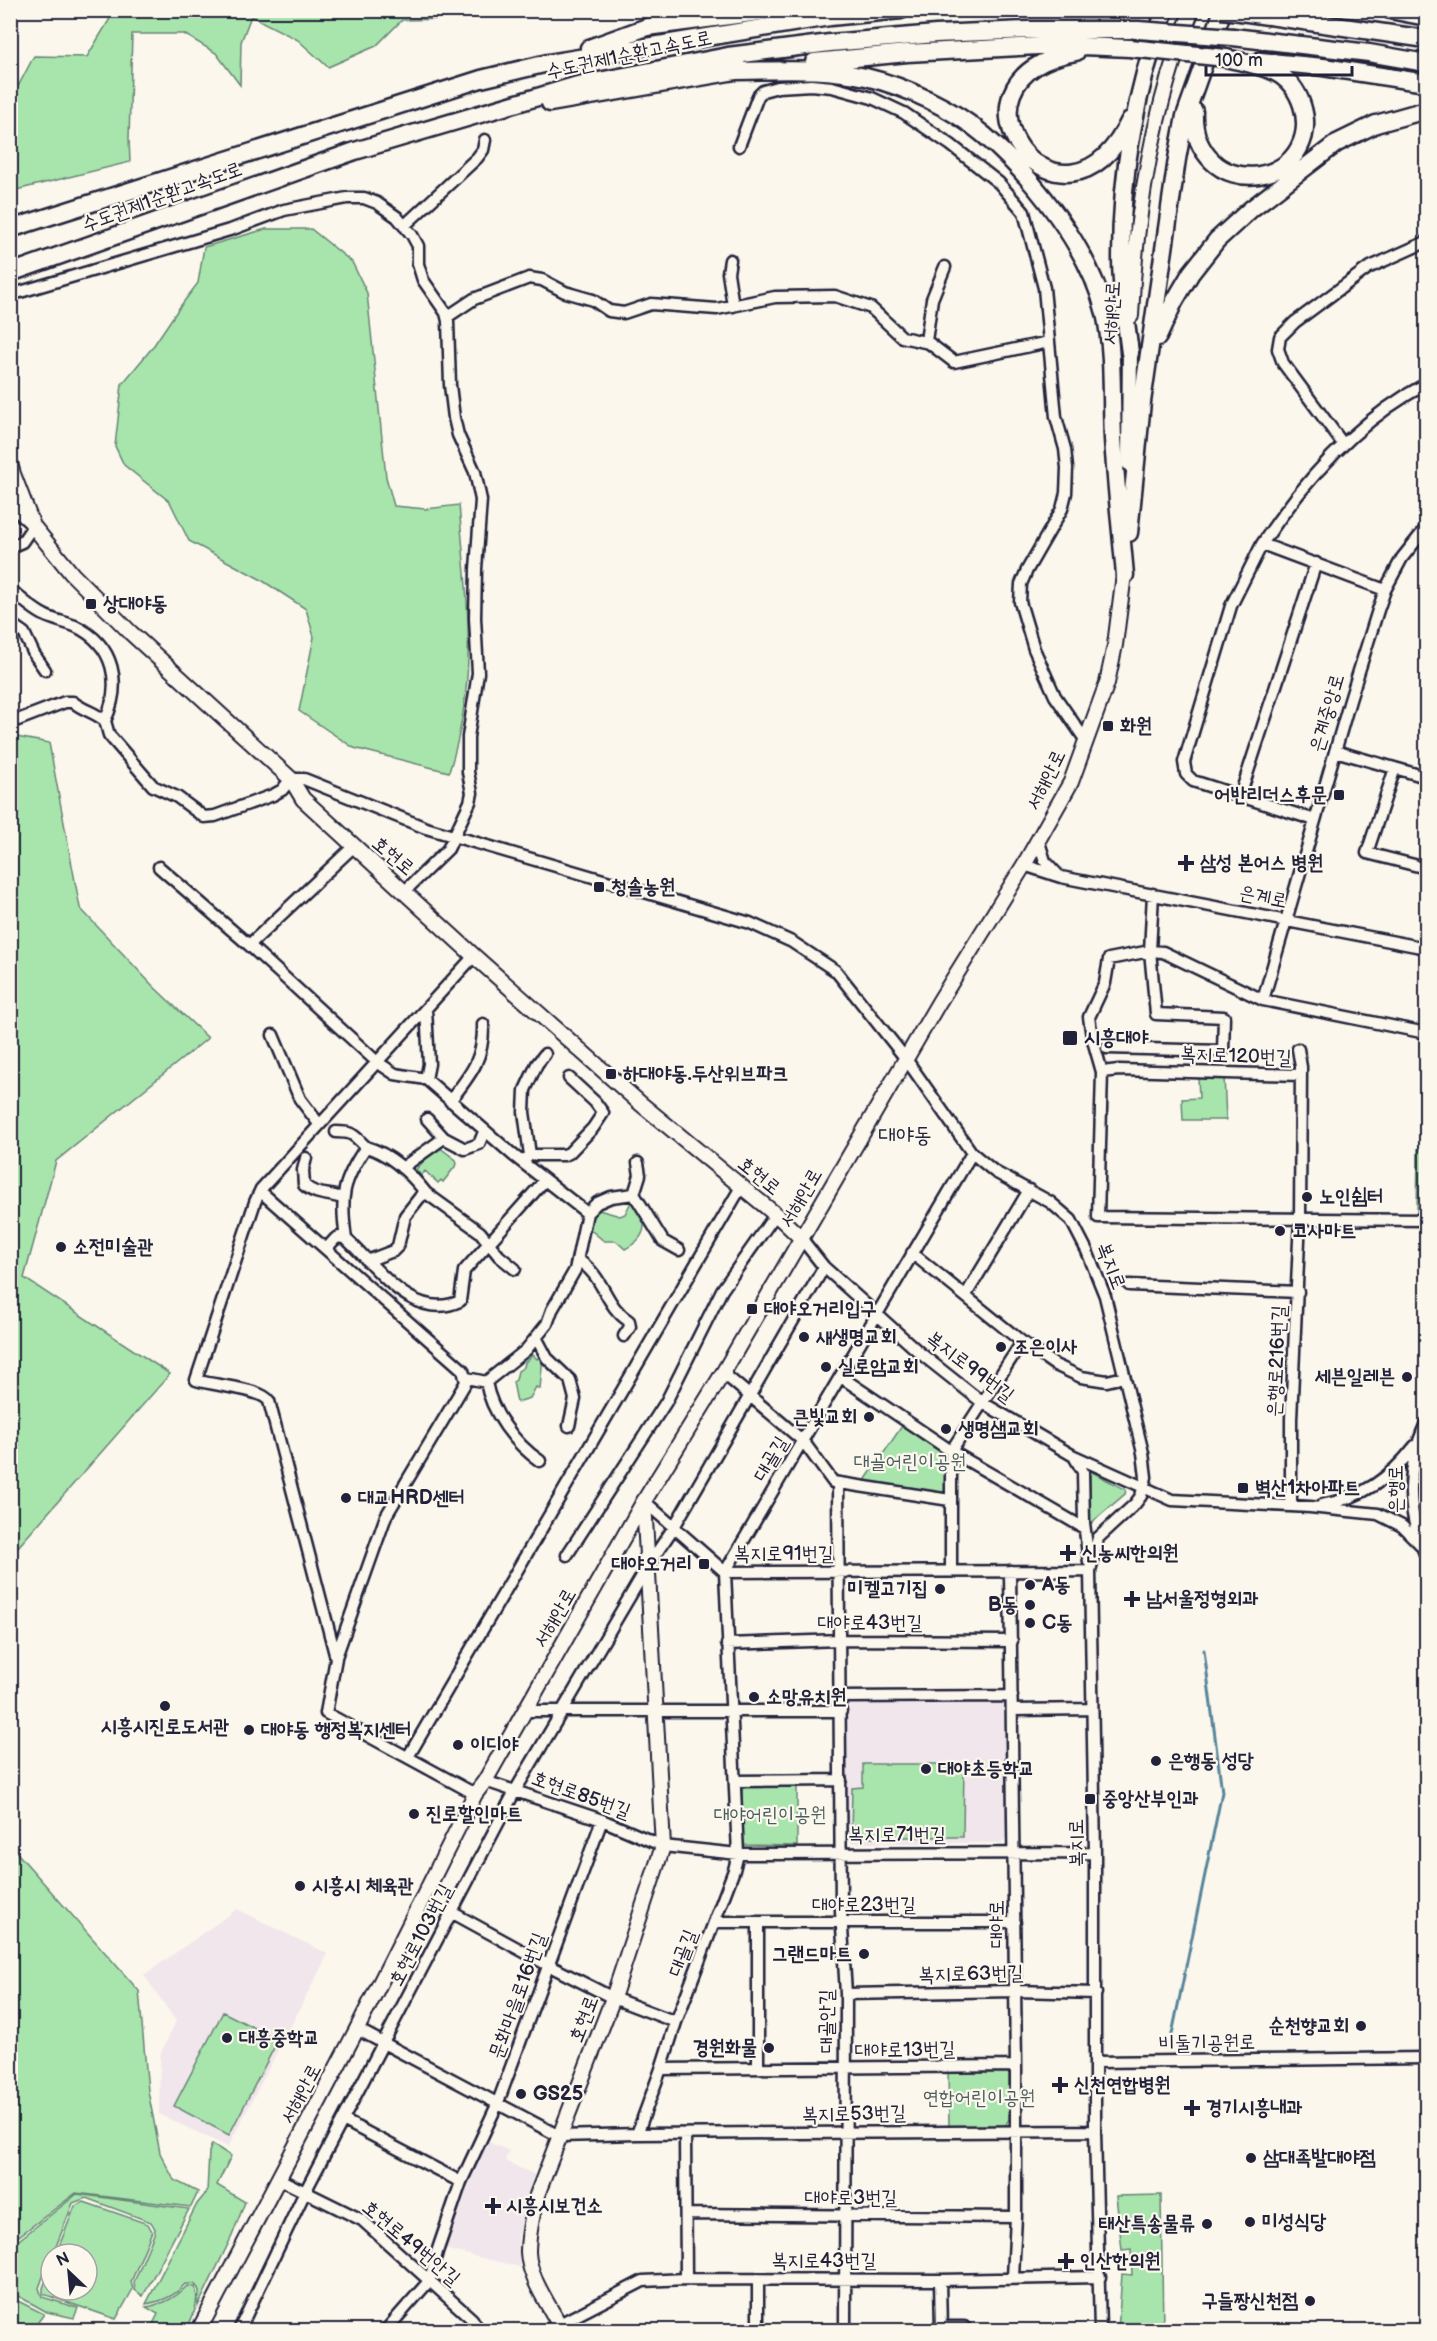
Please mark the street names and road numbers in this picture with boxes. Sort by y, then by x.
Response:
street label: 수도권제1순환고속도로 [544,26,714,84]
street label: 수도권제1순환고속도로 [79,157,245,237]
street label: 서해안로 [1098,280,1126,346]
street label: 은계중앙로 [1304,671,1350,755]
street label: 서해안로 [1021,746,1071,814]
street label: 호현로 [367,831,419,881]
street label: 은계로 [1237,881,1289,913]
street label: 복지로120번길 [1180,1042,1292,1070]
street label: 호현로 [733,1151,785,1201]
street label: 서해안로 [775,1164,827,1232]
street label: 복지로 [1091,1239,1131,1293]
street label: 은행로216번길 [1262,1304,1292,1418]
street label: 복지로99번길 [921,1326,1019,1408]
street label: 대골길 [748,1432,794,1486]
street label: 은행로 [1384,1465,1408,1513]
street label: 복지로91번길 [734,1542,834,1566]
street label: 서해안로 [529,1584,581,1652]
street label: 대야로43번길 [818,1611,922,1635]
street label: 호현로85번길 [528,1766,634,1824]
street label: 복지로 [1065,1819,1089,1867]
street label: 복지로71번길 [848,1823,946,1847]
street label: 호현로103번길 [384,1880,458,1990]
street label: 대야로23번길 [812,1893,916,1917]
street label: 대야로 [985,1900,1009,1948]
street label: 대골길 [663,1926,703,1980]
street label: 문화마을로16번길 [484,1930,552,2062]
street label: 복지로63번길 [918,1961,1024,1987]
street label: 대골안길 [815,1989,839,2053]
street label: 호현로 [564,1992,604,2046]
street label: 비둘기공원로 [1159,2030,1255,2056]
street label: 대야로13번길 [855,2037,955,2063]
street label: 서해안로 [275,2060,327,2128]
street label: 복지로53번길 [802,2101,906,2127]
street label: 대야로3번길 [805,2186,897,2210]
street label: 호현로49번안길 [357,2195,465,2291]
street label: 복지로43번길 [772,2249,876,2273]

